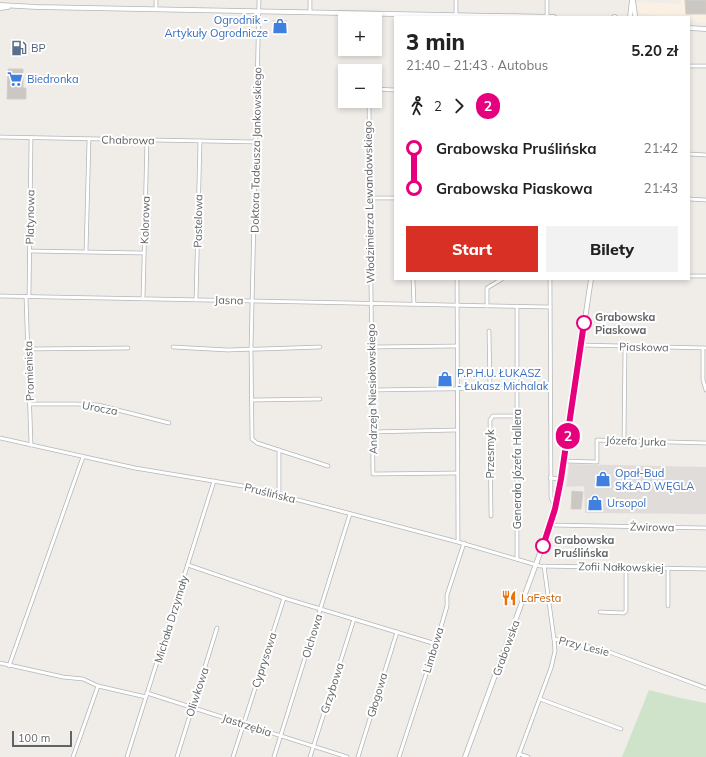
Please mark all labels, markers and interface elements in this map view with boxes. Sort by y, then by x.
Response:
map controls [338,12,382,108]
button: + [338,12,382,56]
place label: Ogrodnik - Artykuły Ogrodnicze [165,13,268,40]
shop icon: Ogrodnik - Artykuły Ogrodnicze [271,17,289,35]
text: 3 min [406,28,465,56]
fuel station icon: BP [10,39,28,57]
place label: BP [31,41,46,55]
text: 5.20 zł [631,41,678,60]
text: 21:40 – 21:43 · Autobus [406,57,548,73]
button: − [338,64,382,108]
street label: Doktora Tadeusza Jankowskiego [248,67,264,233]
supermarket icon: Biedronka [6,70,24,88]
place label: Biedronka [27,72,79,86]
icon: walk [406,95,428,117]
icon: forward [448,95,470,117]
text: 2 [484,97,492,115]
text: 2 [434,98,442,114]
street label: Włodzimierza Lewandowskiego [361,121,377,283]
street label: Chabrowa [101,133,155,147]
text: Grabowska Pruślińska [436,139,597,158]
text: 21:42 [644,140,678,156]
text: Grabowska Piaskowa [436,179,592,198]
text: 21:43 [644,180,678,196]
street label: Platynowa [23,189,37,245]
street label: Pastelowa [191,194,205,248]
street label: Kolorowa [137,196,153,244]
button: Start [406,226,538,272]
button: Bilety [546,226,678,272]
street label: Jasna [215,293,243,307]
place label: Grabowska Piaskowa [595,310,656,337]
marker: Grabowska Piaskowa [576,315,592,331]
street label: Andrzeja Niesiołowskiego [364,323,380,455]
street label: Piaskowa [619,340,669,354]
street label: Promienista [21,341,37,401]
place label: P.P.H.U. ŁUKASZ - Łukasz Michalak [457,366,549,393]
shop icon: P.P.H.U. ŁUKASZ - Łukasz Michalak [436,370,454,388]
street label: Urocza [81,398,119,418]
street label: Generała Józefa Hallera [510,409,524,529]
line badge: 2 [555,423,581,449]
text: 2 [564,427,572,445]
street label: Przesmyk [483,429,497,479]
street label: Józefa Jurka [605,433,667,449]
place label: Opał-Bud SKŁAD WĘGLA [615,466,694,493]
shop icon: Opał-Bud SKŁAD WĘGLA [594,470,612,488]
street label: Pruślińska [243,480,297,506]
shop icon: Ursopol [586,494,604,512]
place label: Ursopol [607,496,646,510]
street label: Żwirowa [630,520,674,534]
place label: Grabowska Pruślińska [554,533,615,560]
marker: Grabowska Pruślińska [535,538,551,554]
street label: Zofii Nałkowskiej [578,559,664,575]
street label: Michała Drzymały [151,573,191,665]
restaurant icon: LaFesta [500,589,518,607]
place label: LaFesta [521,591,561,605]
street label: Olchowa [299,612,325,660]
street label: Grabowska [489,618,523,678]
street label: Limbowa [419,625,447,675]
street label: Cyprysowa [248,631,280,689]
street label: Przy Lesie [557,633,611,659]
street label: Grzybowa [317,661,347,715]
street label: Oliwkowa [182,666,212,718]
street label: Głogowa [364,671,390,719]
street label: Jastrzębia [221,710,273,740]
scale bar [12,729,72,748]
text: 100 m [18,731,50,745]

